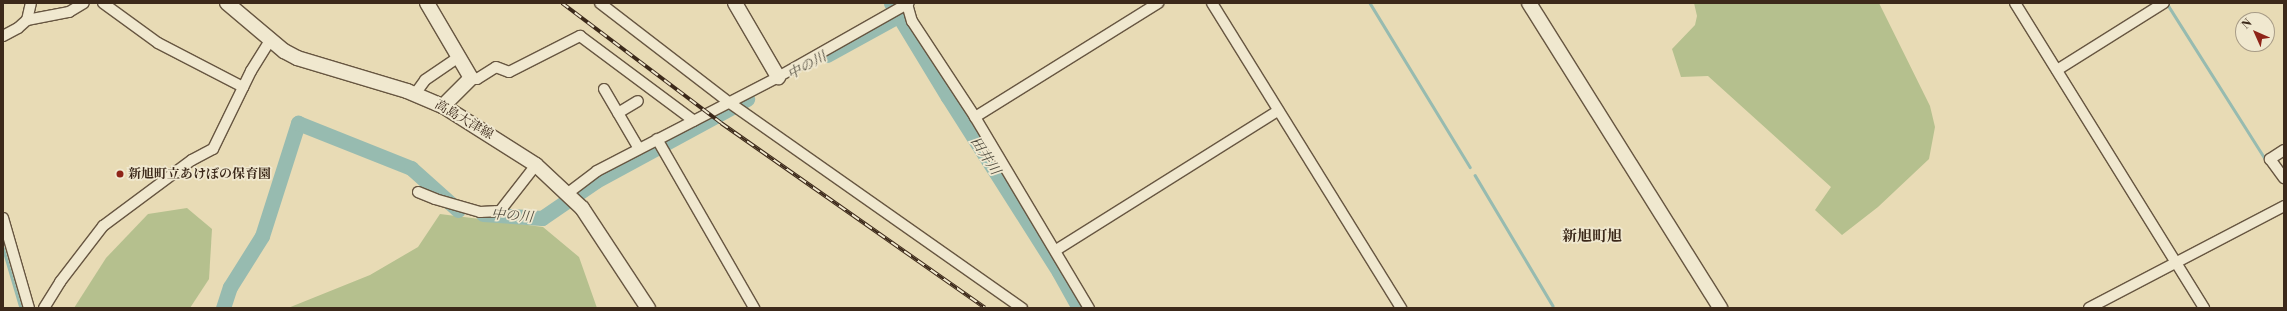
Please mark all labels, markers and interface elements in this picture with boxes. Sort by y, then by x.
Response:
north arrow [2235,12,2275,52]
text: N [2239,16,2255,32]
water label: 中の川 [785,48,829,84]
street label: 高島大津線 [432,97,496,143]
water label: 田井川 [967,134,1003,178]
place label: 新旭町立あけぼの保育園 [128,166,271,182]
marker: 新旭町立あけぼの保育園 [115,169,125,179]
water label: 中の川 [490,206,534,226]
district label: 新旭町旭 [1562,228,1622,246]

